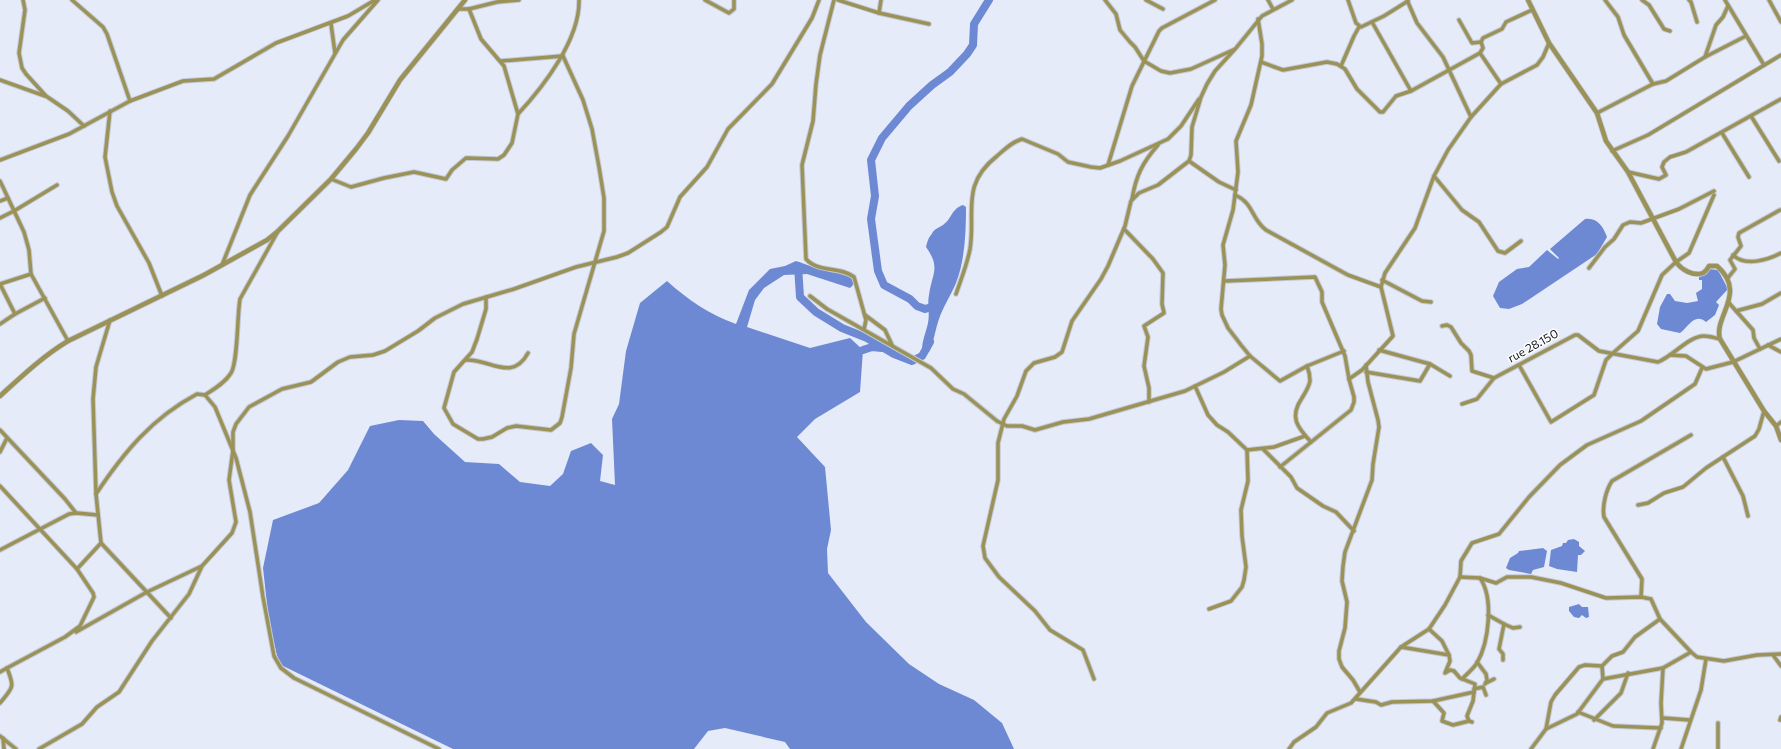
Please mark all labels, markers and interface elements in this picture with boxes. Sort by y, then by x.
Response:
street label: rue 28.150 [1505,325,1560,365]

